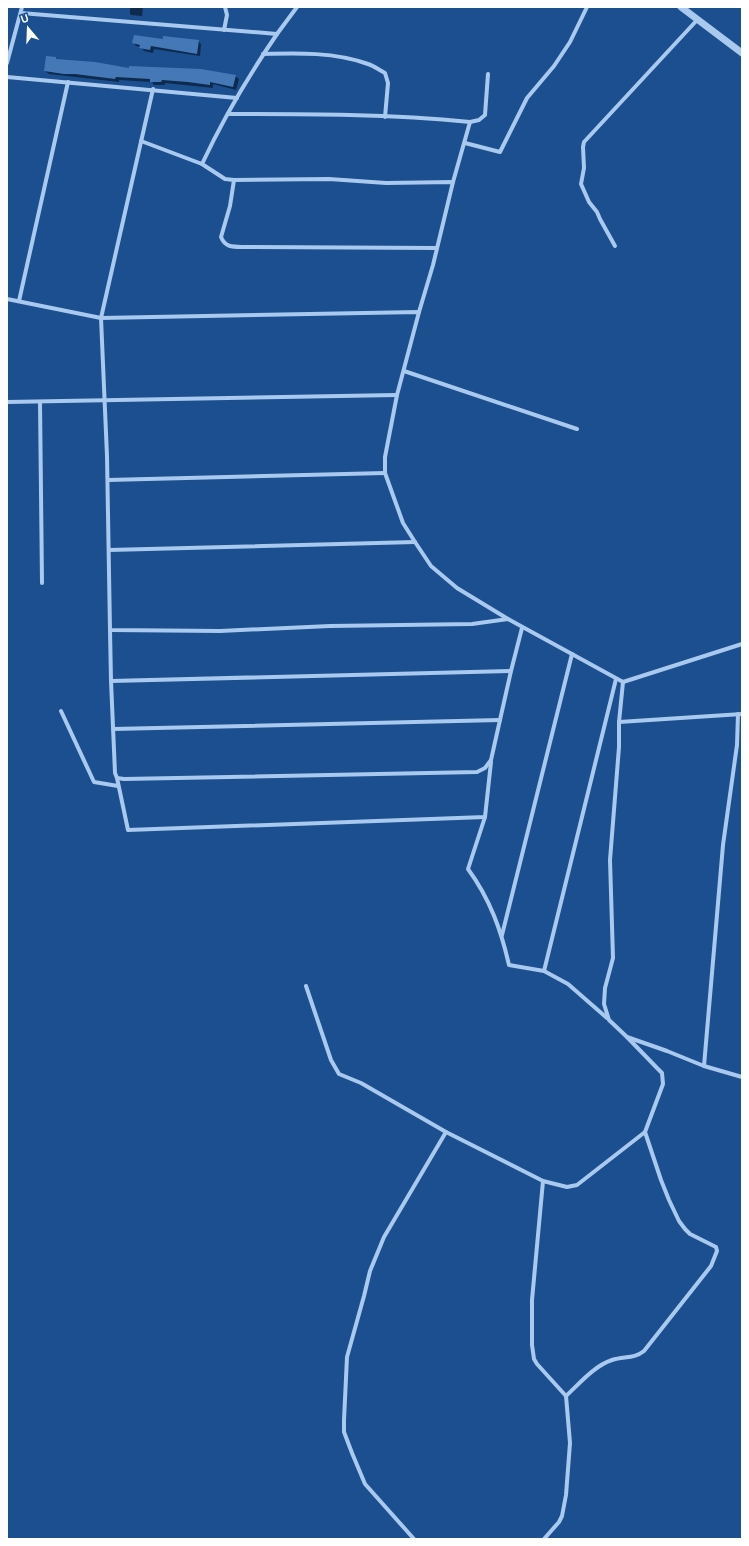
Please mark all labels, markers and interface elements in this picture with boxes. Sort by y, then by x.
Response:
north arrow [8,8,48,48]
text: U [19,12,31,27]

